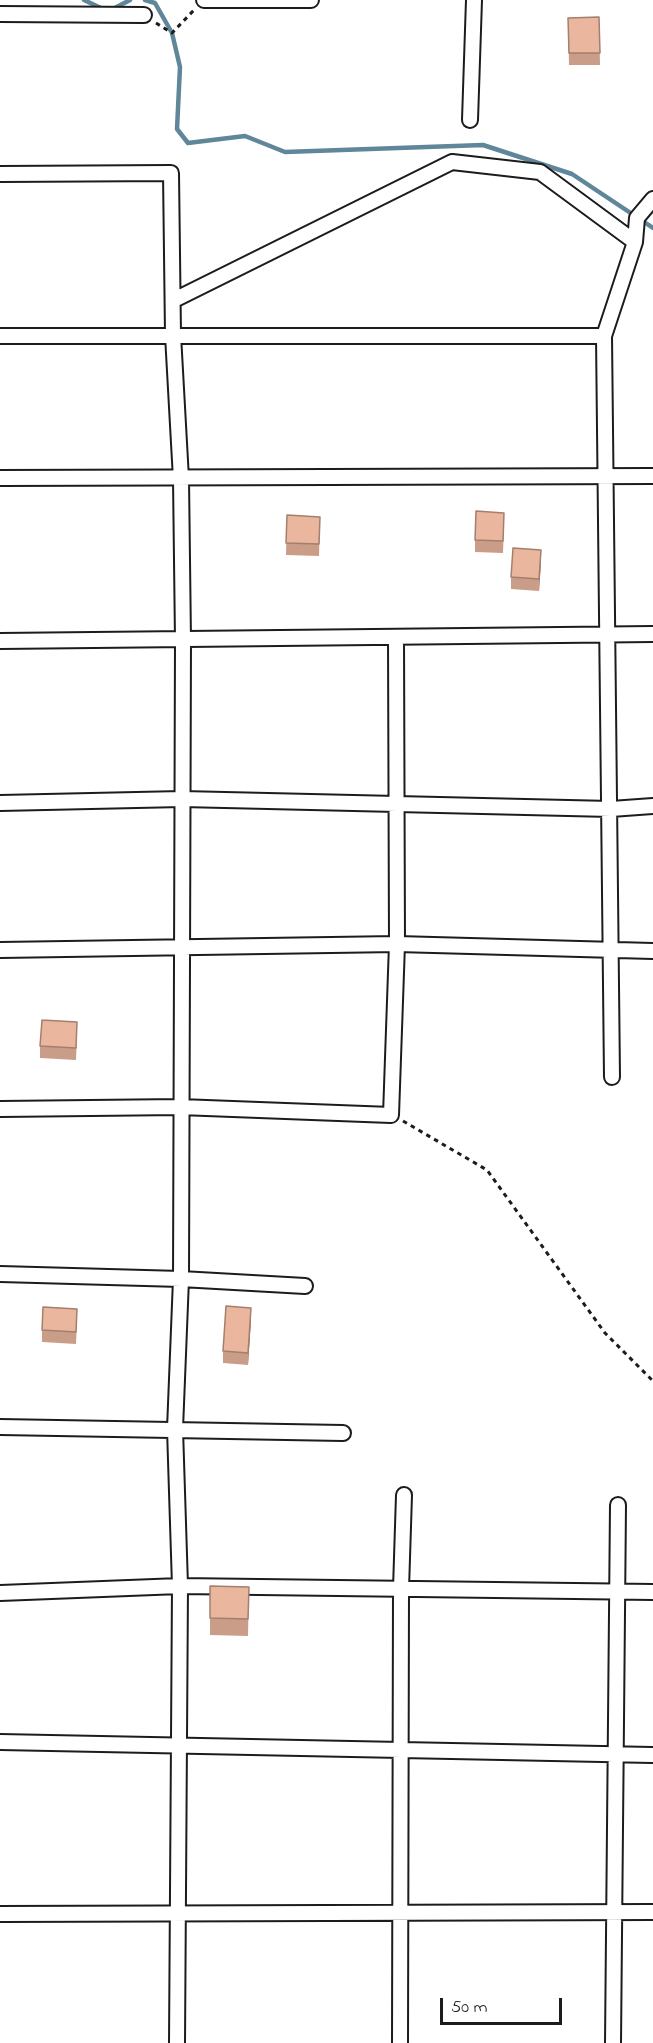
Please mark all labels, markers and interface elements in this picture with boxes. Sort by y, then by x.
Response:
scale bar [443,1986,564,2024]
text: 50 m [451,1995,488,2021]

